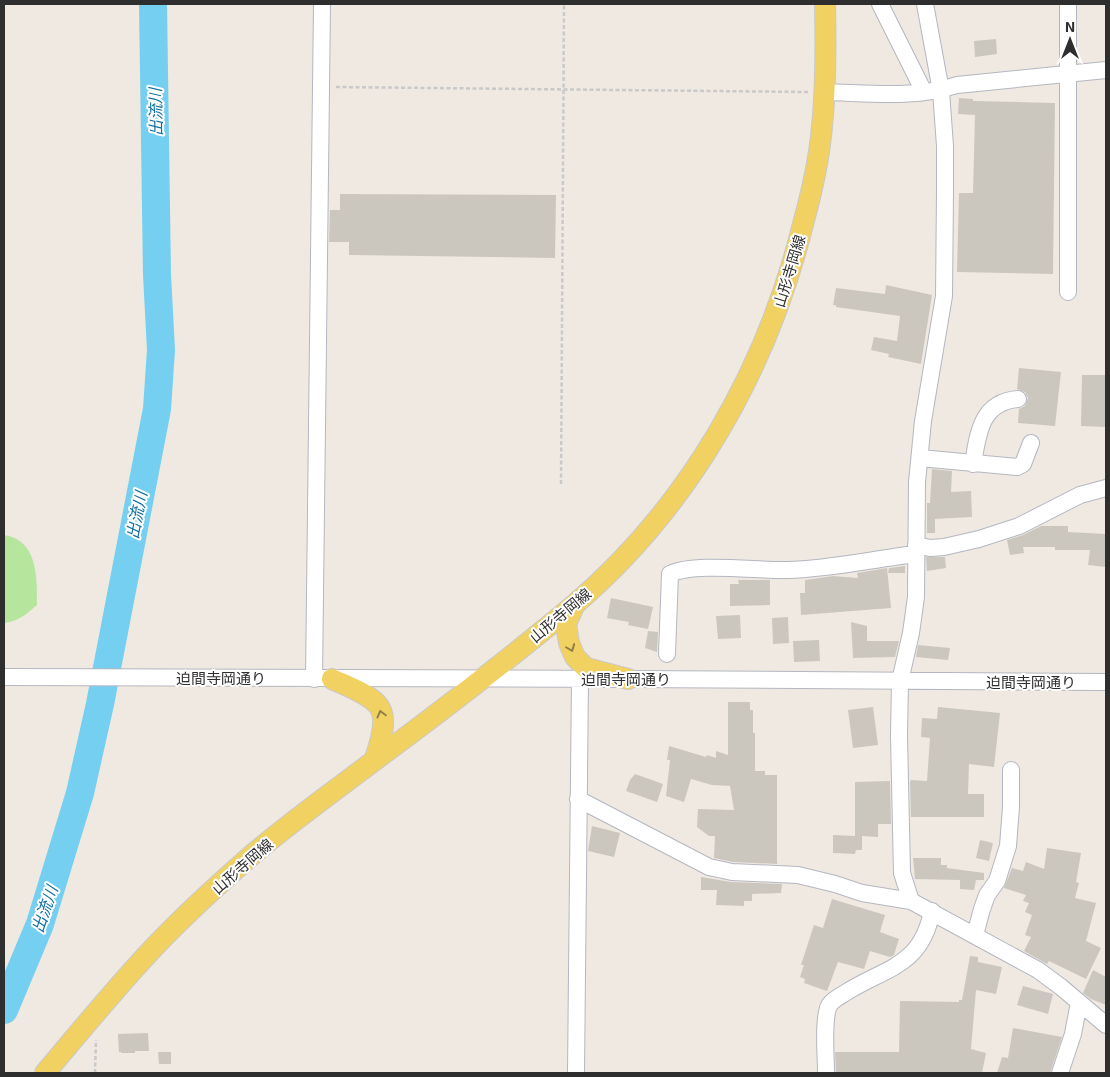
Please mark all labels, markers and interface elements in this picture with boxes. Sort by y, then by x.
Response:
north arrow [1045,15,1095,65]
text: N [1065,18,1075,35]
water label: 出流川 [145,86,165,136]
street label: 山形寺岡線 [769,232,809,310]
water label: 出流川 [122,488,150,540]
street label: 山形寺岡線 [525,584,595,646]
one-way arrow [565,643,576,652]
street label: 迫間寺岡通り [176,669,266,687]
street label: 迫間寺岡通り [581,670,671,688]
street label: 迫間寺岡通り [986,673,1076,691]
one-way arrow [376,710,387,719]
street label: 山形寺岡線 [208,835,276,897]
water label: 出流川 [27,881,61,935]

